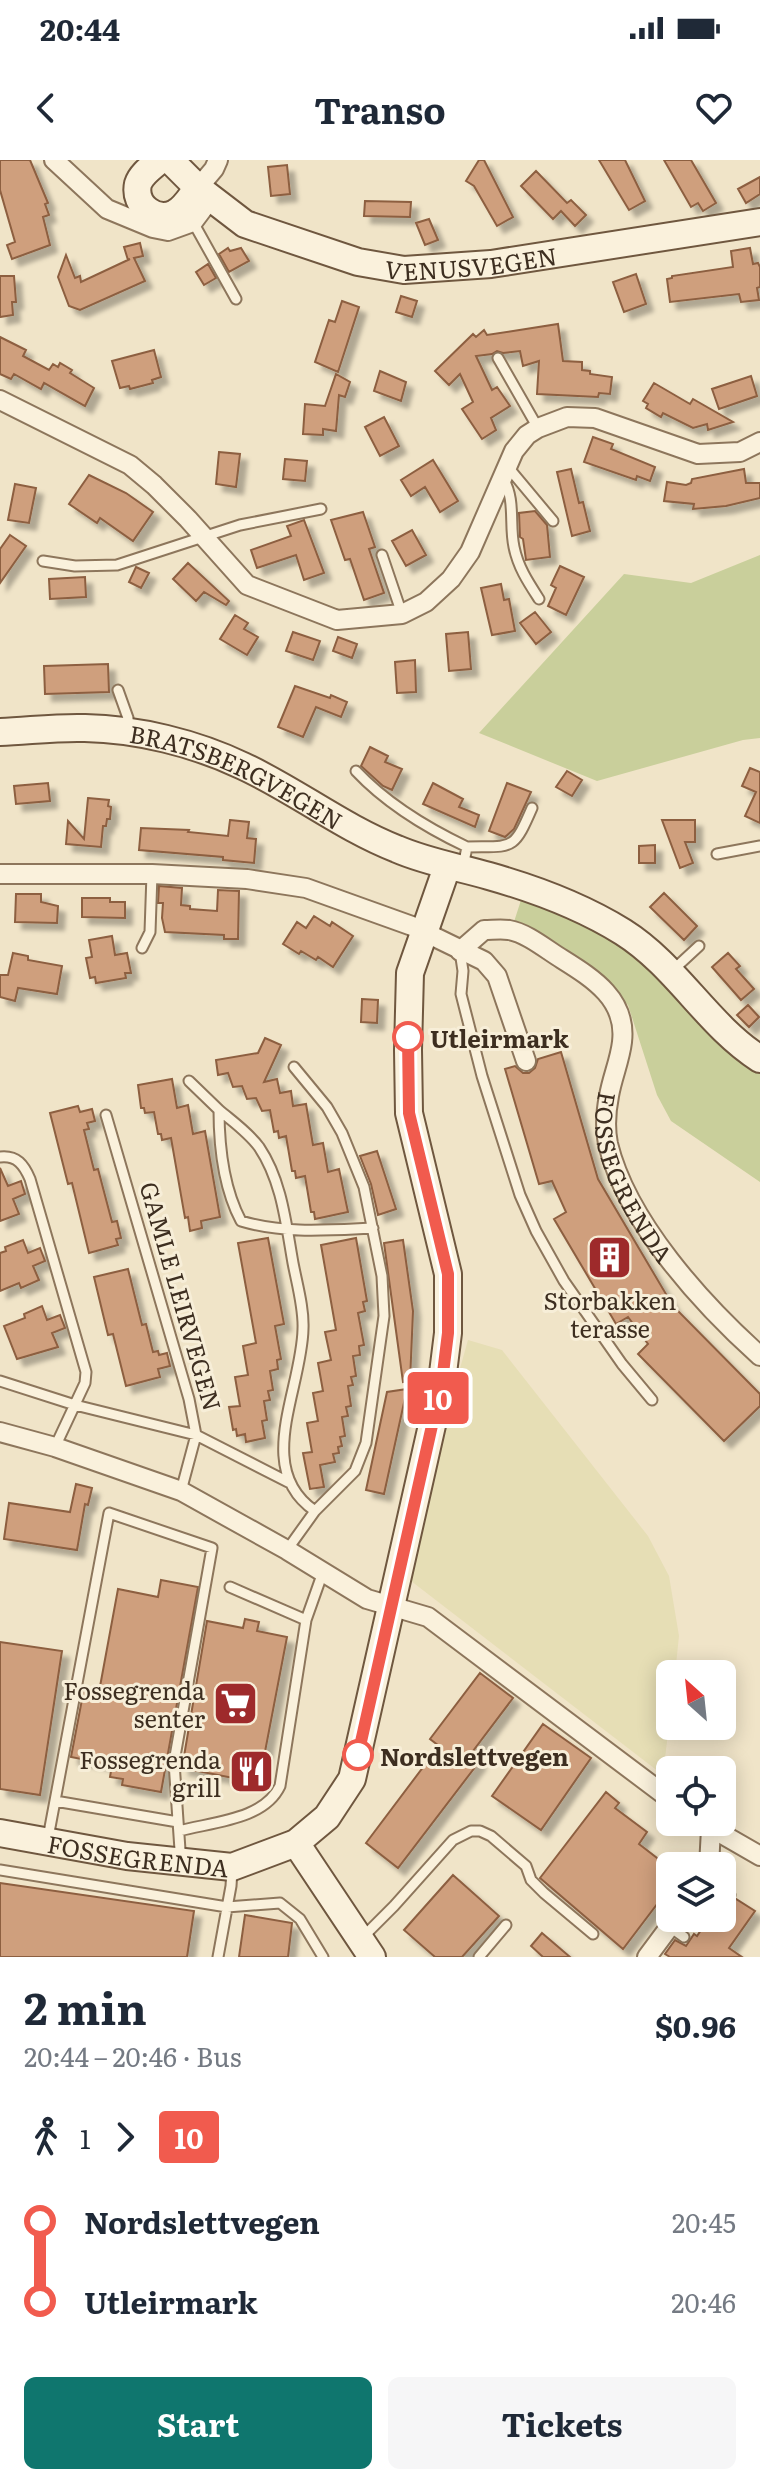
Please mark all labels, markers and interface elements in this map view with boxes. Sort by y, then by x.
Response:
text: 20:44 [40,6,120,50]
text: Transo [314,82,446,135]
icon: back [24,86,68,130]
icon: heart [692,86,736,130]
street label: VENUSVEGEN [382,236,559,288]
street label: BRATSBERGVEGEN [127,715,350,837]
place label: Utleirmark [430,1020,570,1055]
marker: Utleirmark [393,1022,423,1052]
street label: FOSSEGRENDA [588,1089,683,1269]
street label: GAMLE LEIRVEGEN [132,1177,232,1415]
building icon: Storbakken terasse [586,1233,634,1281]
place label: Storbakken terasse [544,1282,677,1345]
line badge: 10 [402,1372,474,1424]
text: 10 [424,1377,452,1419]
north arrow [656,1660,736,1740]
map controls [656,1660,736,1932]
place label: Fossegrenda senter [63,1672,206,1735]
supermarket icon: Fossegrenda senter [212,1679,260,1727]
place label: Nordslettvegen [380,1738,569,1773]
marker: Nordslettvegen [343,1740,373,1770]
place label: Fossegrenda grill [79,1741,221,1804]
restaurant icon: Fossegrenda grill [228,1748,276,1796]
button: locate [656,1756,736,1836]
street label: FOSSEGRENDA [45,1824,231,1884]
button: layers [656,1852,736,1932]
text: 2 min [24,1973,147,2039]
text: $0.96 [655,2003,736,2047]
text: 20:44 – 20:46 · Bus [24,2036,242,2075]
icon: walk [24,2115,68,2159]
icon: forward [103,2115,147,2159]
text: 10 [175,2116,203,2158]
text: 1 [80,2118,91,2157]
text: Nordslettvegen [84,2199,320,2243]
text: 20:45 [672,2202,736,2241]
text: Utleirmark [84,2279,258,2323]
text: 20:46 [671,2282,736,2321]
button: Start [24,2377,372,2469]
button: Tickets [388,2377,736,2469]

